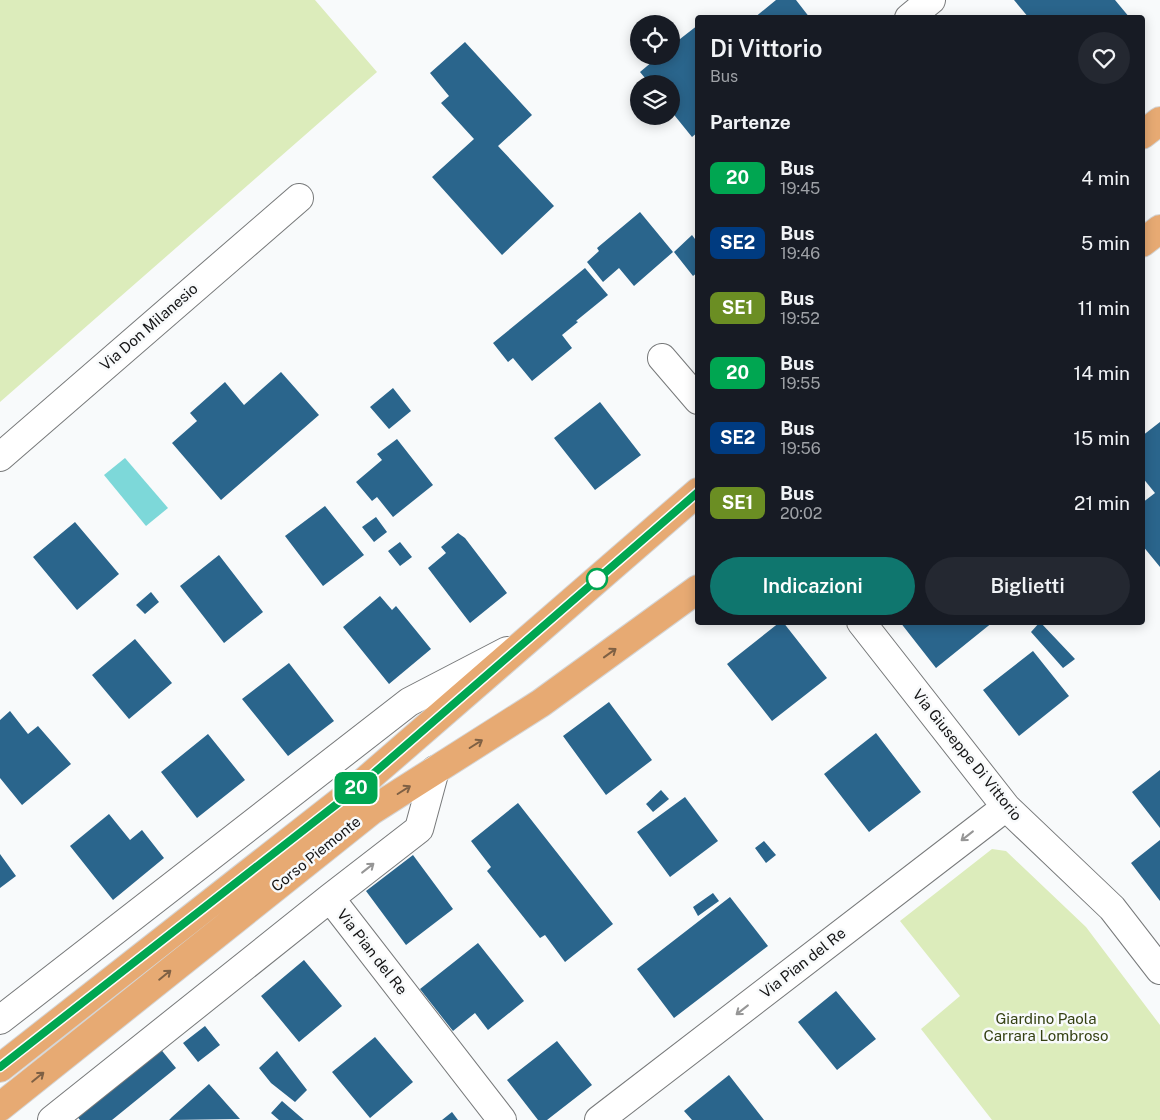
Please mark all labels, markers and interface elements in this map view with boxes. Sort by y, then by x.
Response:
map controls [630,15,680,125]
button: locate [630,15,680,65]
button: heart [1078,32,1130,84]
text: Di Vittorio [710,34,822,62]
text: Bus [710,67,738,86]
button: layers [630,75,680,125]
text: Partenze [710,111,791,133]
text: Bus [780,157,814,179]
text: 20 [726,167,749,188]
text: 4 min [1081,167,1130,189]
text: 19:45 [780,179,820,198]
text: Bus [780,222,815,244]
text: SE2 [720,232,755,253]
text: 5 min [1081,232,1130,254]
text: 19:46 [780,244,820,263]
street label: Via Don Milanesio [96,280,201,374]
text: Bus [780,287,814,309]
text: SE1 [722,297,753,318]
text: 11 min [1078,297,1130,319]
text: 19:52 [780,309,820,328]
text: Bus [780,352,814,374]
text: 20 [726,362,749,383]
text: 14 min [1073,362,1130,384]
text: 19:55 [780,374,821,393]
text: Bus [780,417,815,439]
text: SE2 [720,427,755,448]
text: 15 min [1073,427,1130,449]
text: 19:56 [780,439,821,458]
text: Bus [780,482,814,504]
text: SE1 [722,492,753,513]
text: 21 min [1074,492,1130,514]
text: 20:02 [780,504,822,523]
button: Indicazioni [710,557,915,615]
button: Biglietti [925,557,1130,615]
unlabelled marker [586,568,608,590]
one-way arrow [603,647,616,658]
street label: Via Giuseppe Di Vittorio [909,686,1025,824]
one-way arrow [468,739,482,749]
line badge: 20 [334,772,378,804]
text: 20 [344,777,368,798]
one-way arrow [396,785,410,795]
street label: Corso Piemonte [268,812,364,895]
one-way arrow [961,831,974,842]
one-way arrow [361,863,374,874]
street label: Via Pian del Re [334,906,411,998]
street label: Via Pian del Re [757,924,849,1001]
one-way arrow [158,970,171,981]
one-way arrow [736,1005,749,1016]
park label: Giardino Paola Carrara Lombroso [984,1010,1108,1044]
one-way arrow [31,1071,44,1082]

